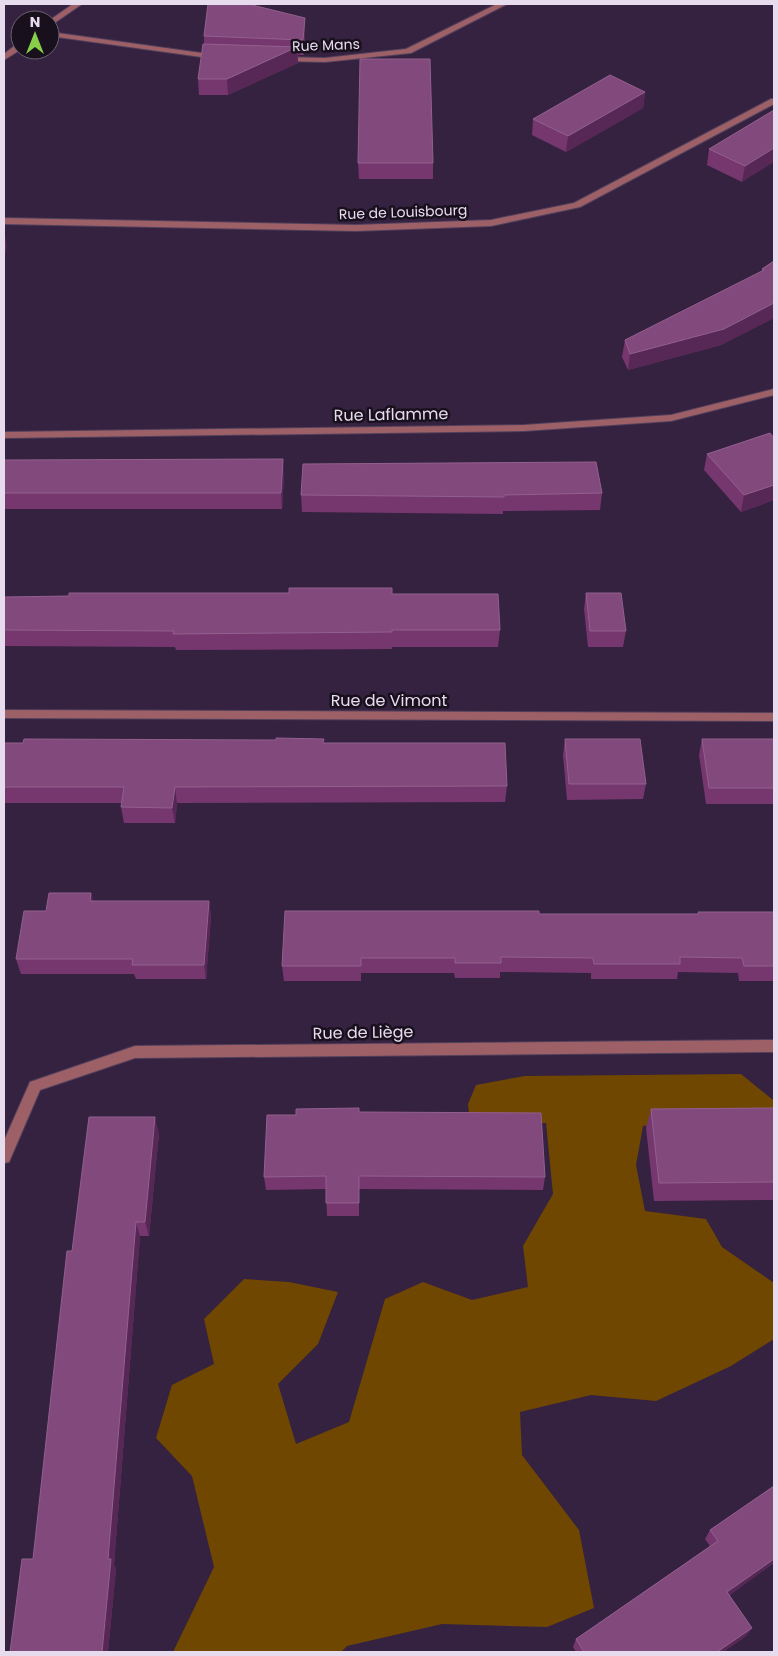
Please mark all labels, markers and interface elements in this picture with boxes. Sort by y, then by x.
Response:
north arrow [10,10,60,60]
text: N [30,12,40,32]
street label: Rue Mans [292,34,360,56]
street label: Rue de Louisbourg [338,200,468,224]
street label: Rue Laflamme [333,402,449,427]
street label: Rue de Vimont [331,689,448,712]
street label: Rue de Liège [312,1020,414,1045]

